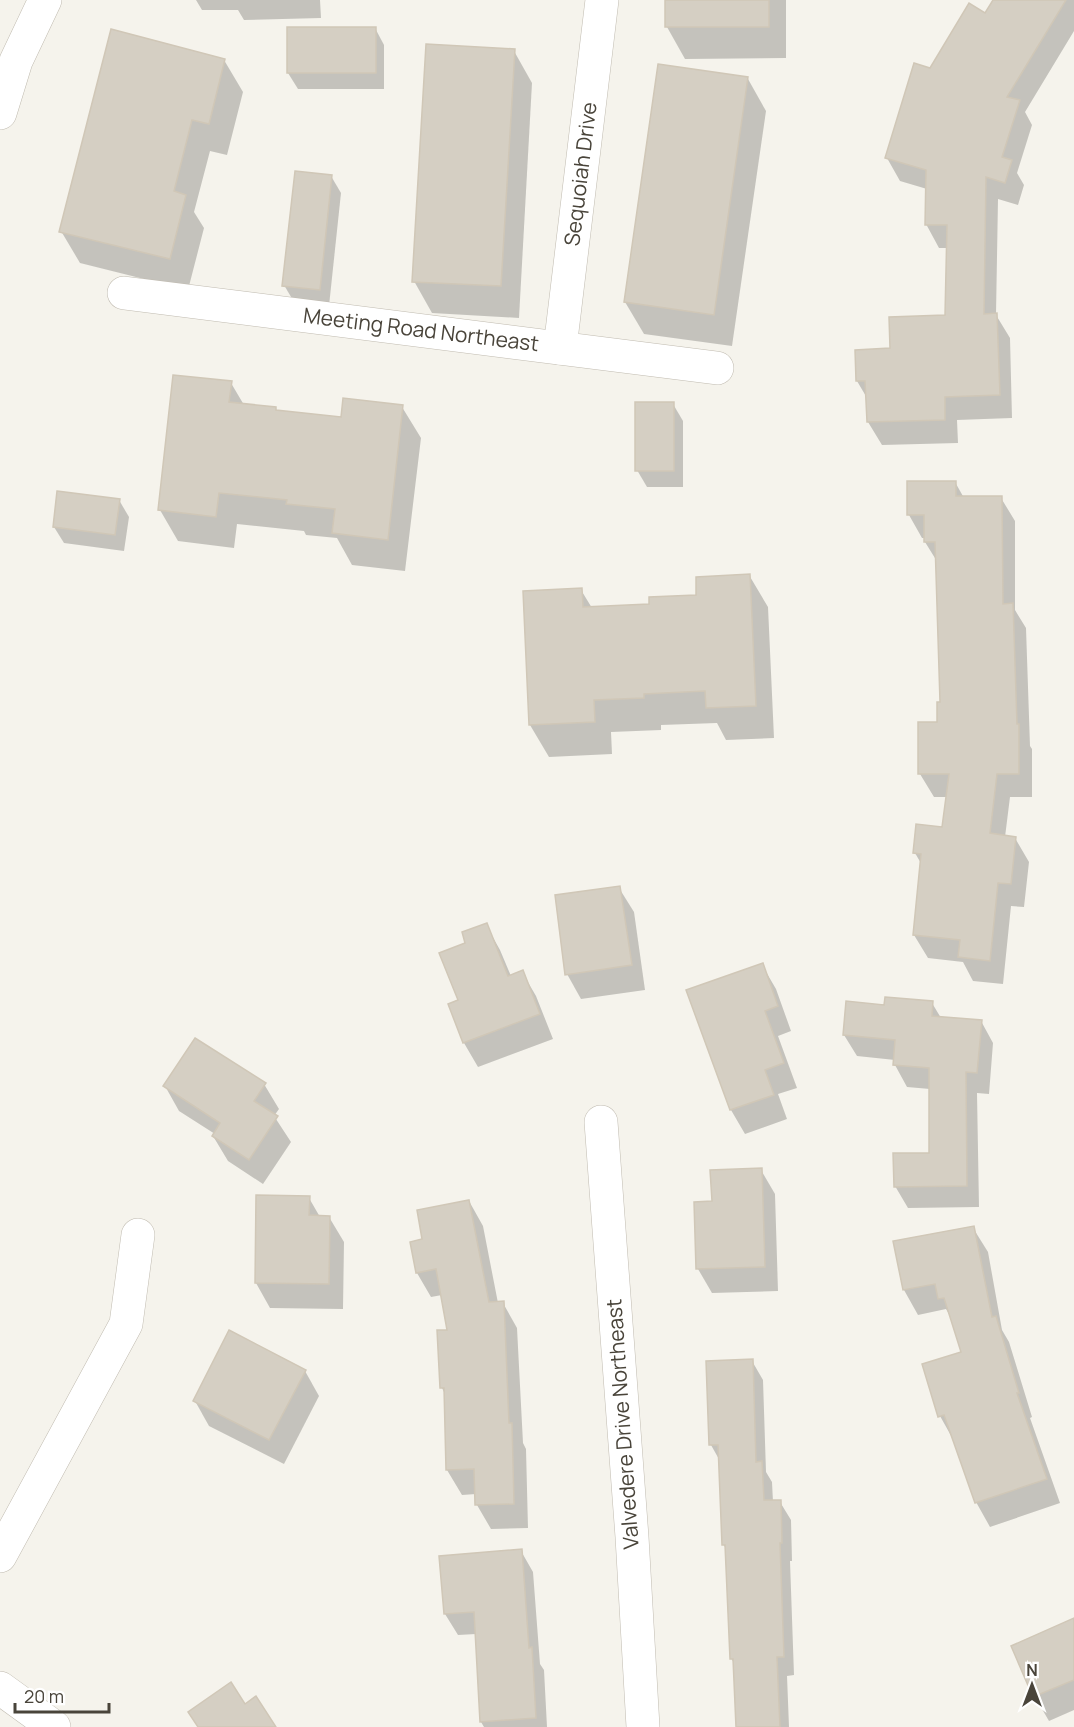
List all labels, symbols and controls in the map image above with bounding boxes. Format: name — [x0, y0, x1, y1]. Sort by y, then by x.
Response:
street label: Sequoiah Drive — [557, 100, 603, 247]
street label: Meeting Road Northeast — [302, 301, 540, 357]
street label: Valvedere Drive Northeast — [599, 1298, 645, 1550]
north arrow — [1002, 1655, 1062, 1715]
text: N — [1026, 1659, 1038, 1681]
scale bar — [15, 1676, 110, 1714]
text: 20 m — [24, 1684, 64, 1708]

